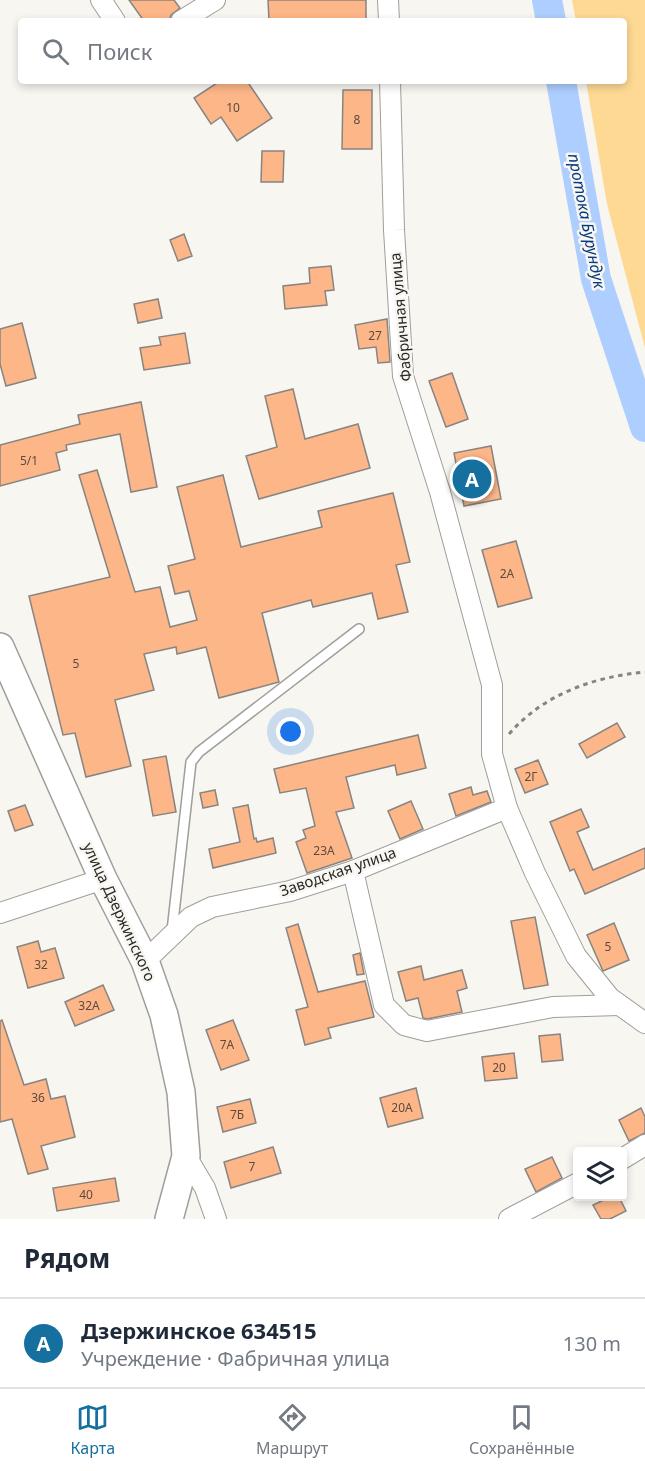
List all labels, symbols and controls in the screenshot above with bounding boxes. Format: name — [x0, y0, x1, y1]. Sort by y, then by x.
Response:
search box — [18, 18, 627, 84]
icon: search — [39, 35, 72, 68]
text: Поиск — [87, 36, 152, 66]
house number: 10 — [226, 99, 240, 116]
house number: 8 — [354, 111, 361, 128]
water label: протока Бурундук — [563, 152, 611, 291]
street label: Фабричная улица — [384, 252, 416, 382]
house number: 27 — [368, 327, 382, 344]
house number: 5/1 — [20, 452, 38, 469]
pin: A — [452, 456, 492, 502]
house number: 2А — [500, 565, 515, 582]
house number: 5 — [73, 655, 80, 672]
your location — [276, 717, 305, 746]
house number: 2Г — [525, 768, 537, 785]
street label: улица Дзержинского — [79, 839, 161, 984]
street label: Заводская улица — [277, 842, 399, 900]
house number: 23А — [313, 842, 335, 859]
house number: 5 — [605, 938, 612, 955]
house number: 32 — [34, 956, 48, 973]
house number: 32А — [78, 997, 100, 1014]
house number: 7А — [220, 1036, 235, 1053]
house number: 20 — [492, 1059, 506, 1076]
house number: 36 — [31, 1089, 45, 1106]
house number: 20А — [391, 1099, 413, 1116]
house number: 7Б — [230, 1106, 244, 1123]
map controls — [573, 1147, 627, 1201]
button: layers — [573, 1147, 627, 1201]
house number: 7 — [249, 1158, 256, 1175]
house number: 40 — [79, 1186, 93, 1203]
text: Рядом — [24, 1240, 110, 1276]
text: Дзержинское 634515 — [81, 1315, 316, 1345]
text: A — [37, 1330, 50, 1357]
text: 130 m — [563, 1330, 621, 1357]
text: Учреждение · Фабричная улица — [81, 1345, 390, 1372]
tab: Карта — [70, 1401, 115, 1459]
tab: Маршрут — [256, 1401, 328, 1459]
tab: Сохранённые — [469, 1401, 575, 1459]

